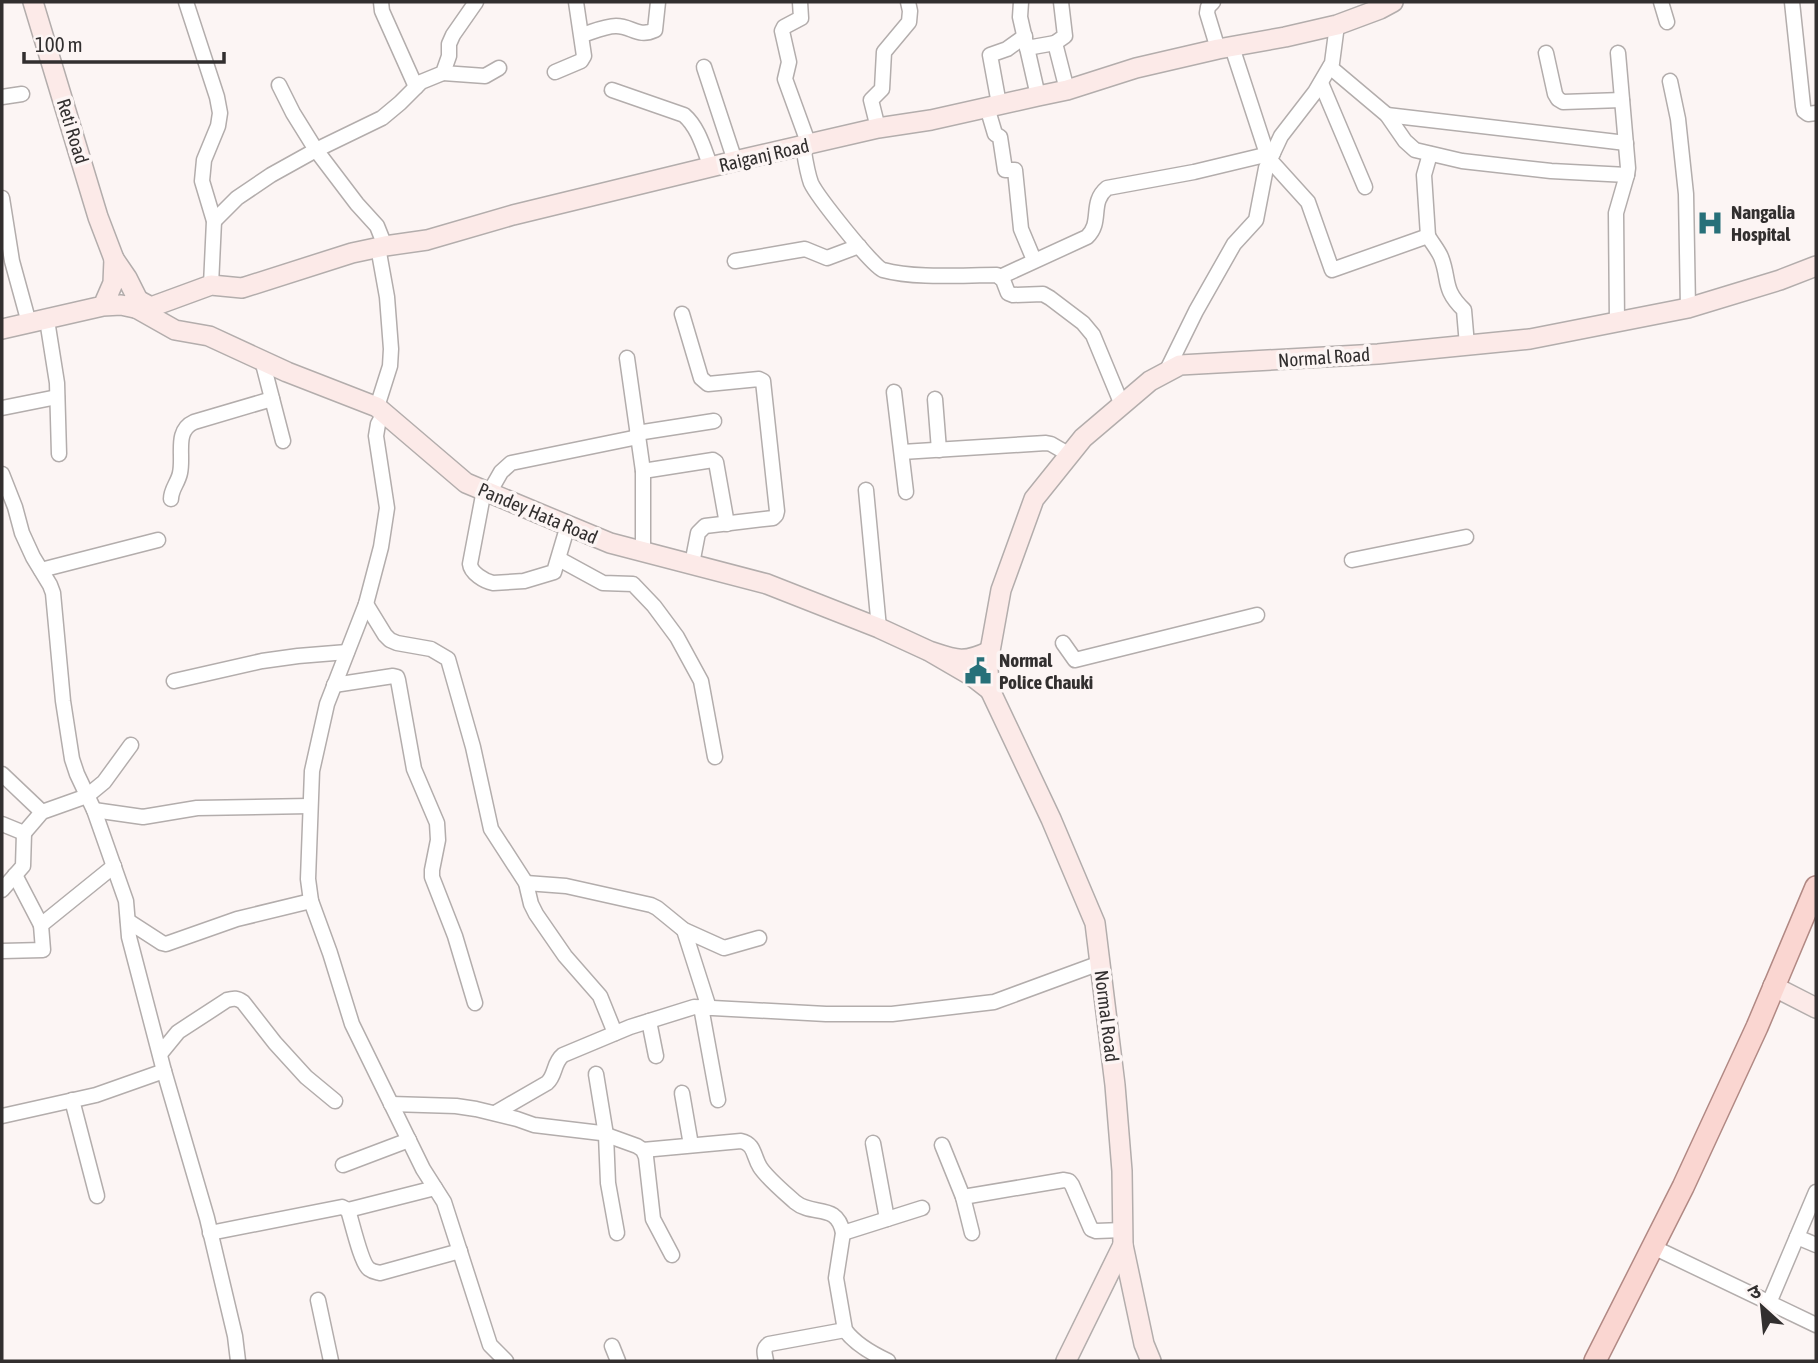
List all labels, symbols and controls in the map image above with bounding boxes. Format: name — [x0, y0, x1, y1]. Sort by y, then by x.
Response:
scale bar — [24, 21, 224, 65]
text: 100 m — [35, 32, 83, 56]
street label: Reti Road — [53, 96, 93, 166]
street label: Raiganj Road — [717, 134, 811, 176]
place label: Nangalia Hospital — [1731, 201, 1795, 245]
hospital icon: Nangalia Hospital — [1695, 208, 1725, 238]
street label: Normal Road — [1277, 343, 1371, 371]
street label: Pandey Hata Road — [475, 478, 601, 548]
place label: Normal Police Chauki — [999, 649, 1093, 693]
public building icon: Normal Police Chauki — [963, 656, 993, 686]
street label: Normal Road — [1090, 969, 1124, 1063]
north arrow — [1727, 1272, 1797, 1342]
text: उ — [1744, 1279, 1765, 1304]

